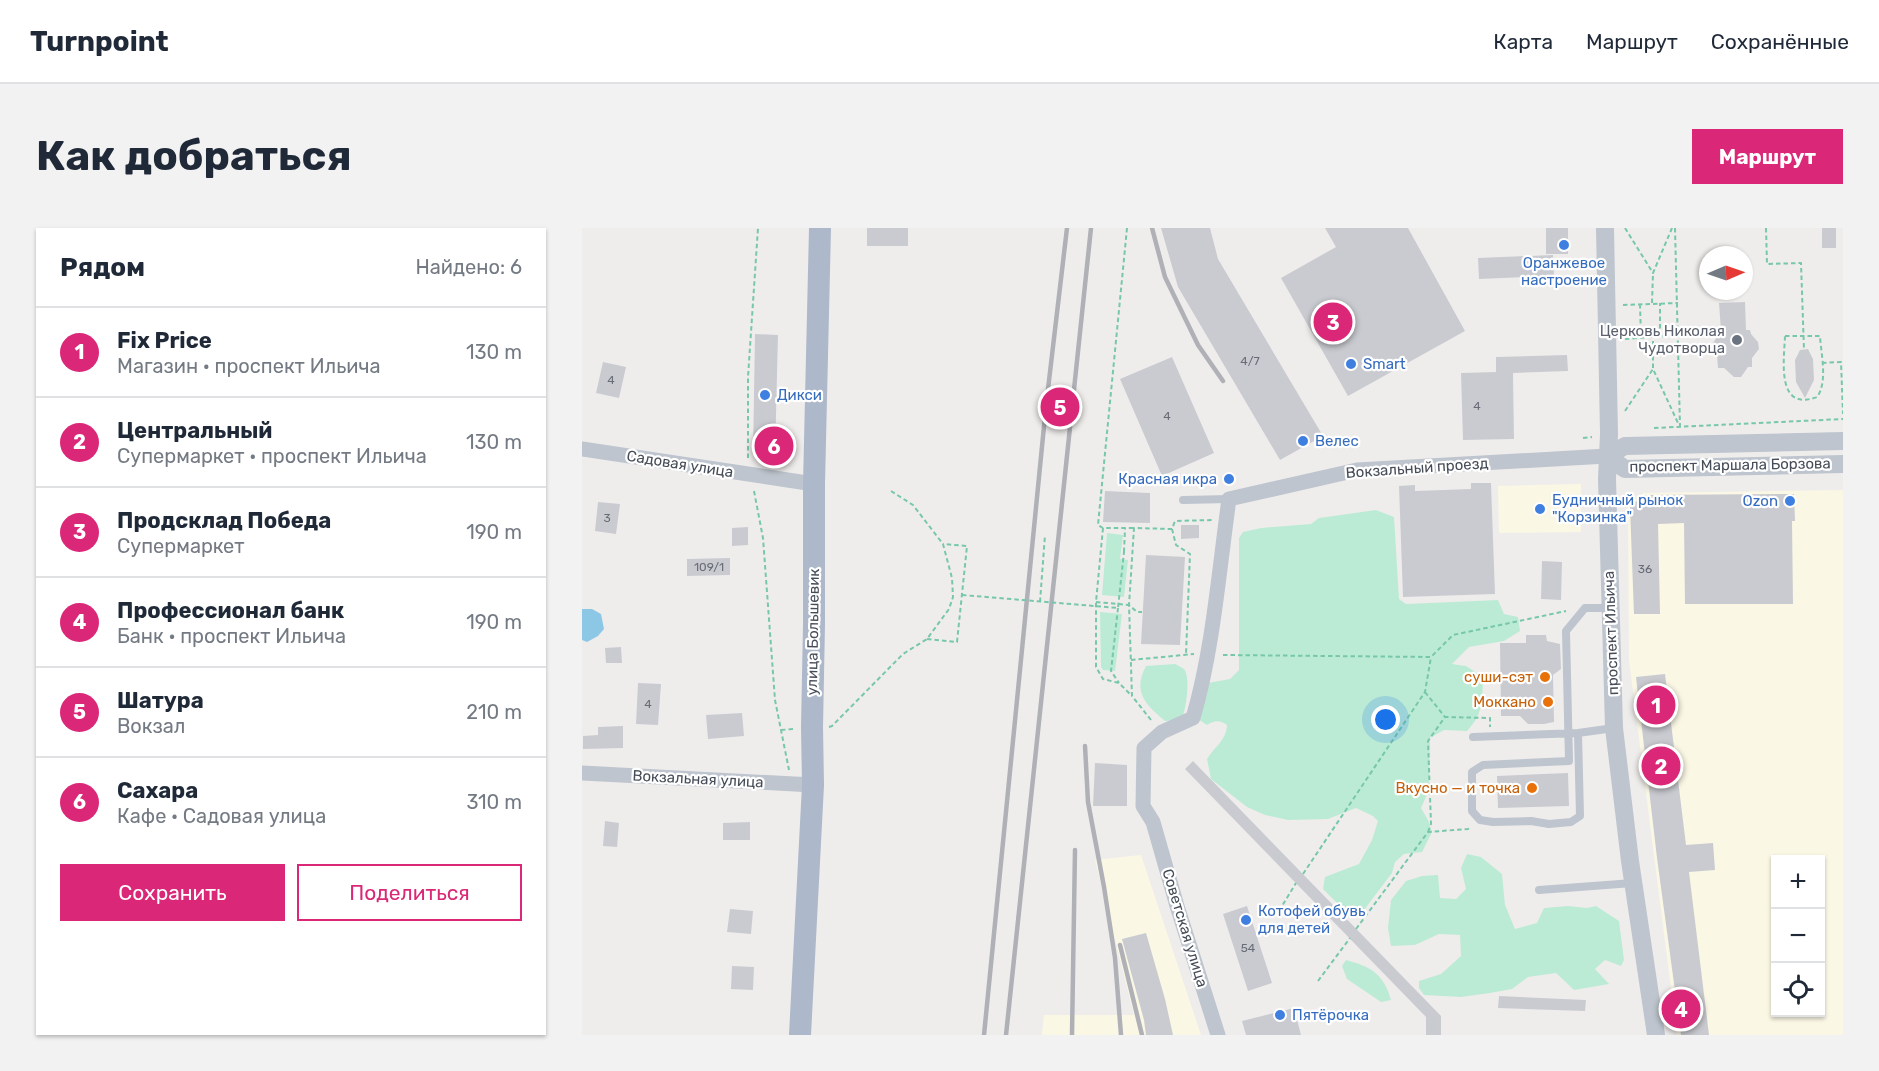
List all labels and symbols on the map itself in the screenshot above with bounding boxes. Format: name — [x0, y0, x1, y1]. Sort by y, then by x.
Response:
marker: Оранжевое настроение — [1557, 238, 1571, 252]
north arrow — [1699, 246, 1753, 300]
place label: Оранжевое настроение — [1521, 254, 1607, 289]
pin: 3 — [1314, 300, 1353, 344]
place label: Церковь Николая Чудотворца — [1600, 322, 1725, 357]
marker: Церковь Николая Чудотворца — [1730, 333, 1744, 347]
house number: 4/7 — [1240, 354, 1260, 368]
place label: Smart — [1363, 355, 1406, 373]
marker: Smart — [1344, 357, 1358, 371]
house number: 4 — [607, 373, 615, 387]
pin: 5 — [1040, 384, 1080, 429]
place label: Дикси — [777, 386, 822, 404]
marker: Дикси — [758, 388, 772, 402]
house number: 4 — [1473, 399, 1481, 413]
house number: 4 — [1163, 409, 1171, 423]
pin: 6 — [754, 424, 794, 468]
place label: Велес — [1315, 432, 1359, 450]
marker: Велес — [1296, 434, 1310, 448]
street label: Садовая улица — [625, 447, 735, 481]
street label: Вокзальный проезд — [1345, 454, 1489, 482]
street label: проспект Маршала Борзова — [1629, 454, 1831, 476]
place label: Красная икра — [1118, 470, 1217, 488]
marker: Красная икра — [1222, 472, 1236, 486]
place label: Будничный рынок "Корзинка" — [1552, 491, 1683, 526]
place label: Ozon — [1743, 492, 1778, 510]
marker: Ozon — [1783, 494, 1797, 508]
marker: Будничный рынок "Корзинка" — [1533, 502, 1547, 516]
house number: 3 — [603, 511, 611, 525]
house number: 109/1 — [694, 560, 724, 574]
house number: 36 — [1638, 562, 1652, 576]
street label: улица Большевик — [803, 568, 823, 696]
street label: проспект Ильича — [1600, 571, 1622, 695]
place label: суши-сэт — [1464, 668, 1533, 686]
marker: суши-сэт — [1538, 670, 1552, 684]
pin: 1 — [1636, 682, 1676, 728]
place label: Моккано — [1473, 693, 1536, 711]
marker: Моккано — [1541, 695, 1555, 709]
house number: 4 — [644, 697, 652, 711]
your location — [1371, 705, 1400, 734]
pin: 2 — [1642, 744, 1680, 788]
street label: Вокзальная улица — [632, 767, 764, 791]
place label: Вкусно — и точка — [1395, 779, 1520, 797]
marker: Вкусно — и точка — [1525, 781, 1539, 795]
street label: Советская улица — [1158, 867, 1212, 989]
place label: Котофей обувь для детей — [1258, 902, 1366, 937]
marker: Котофей обувь для детей — [1239, 913, 1253, 927]
house number: 54 — [1241, 941, 1256, 955]
pin: 4 — [1662, 986, 1700, 1032]
place label: Пятёрочка — [1292, 1006, 1369, 1024]
marker: Пятёрочка — [1273, 1008, 1287, 1022]

